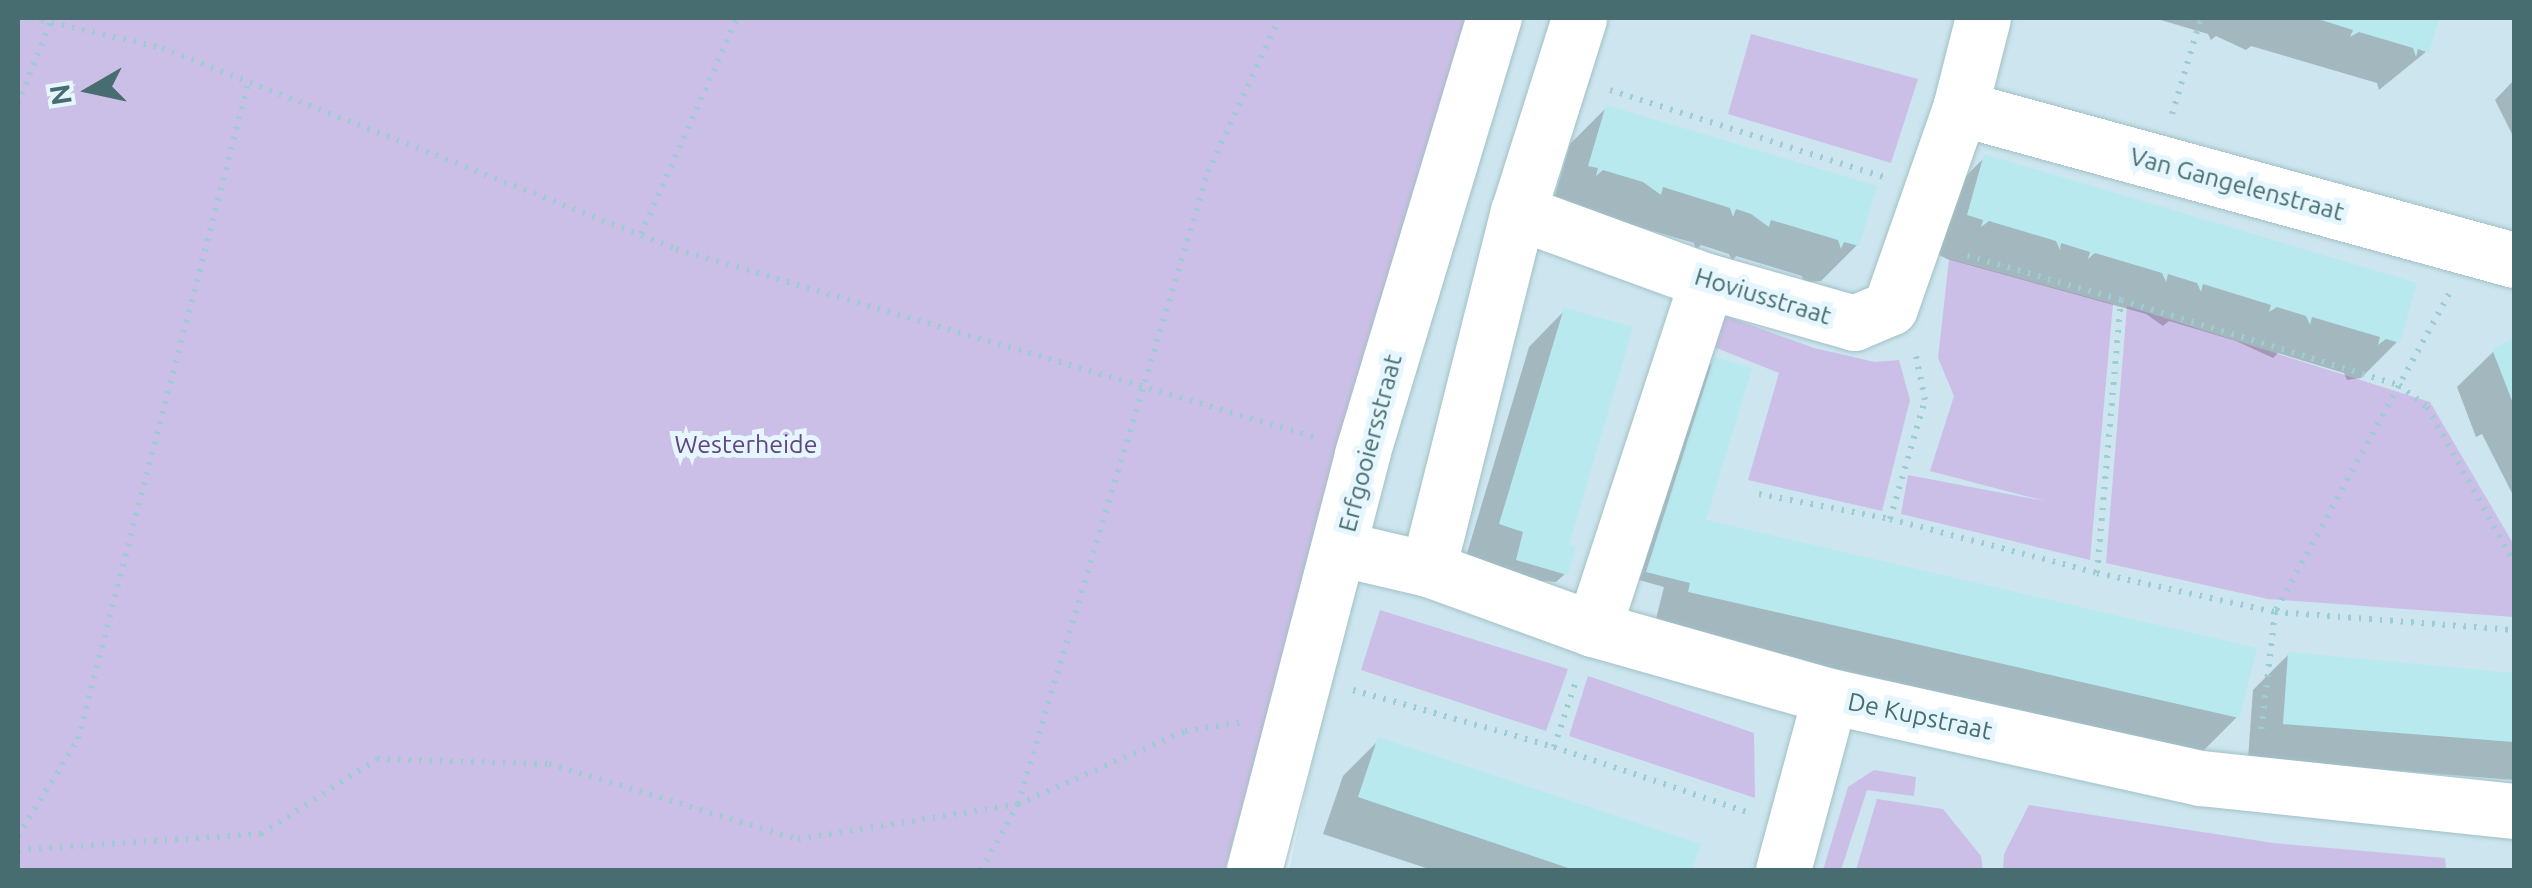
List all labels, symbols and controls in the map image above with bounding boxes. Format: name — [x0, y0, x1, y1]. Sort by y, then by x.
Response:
north arrow — [40, 40, 140, 140]
text: N — [43, 82, 77, 108]
street label: Van Gangelenstraat — [2127, 141, 2347, 227]
street label: Hoviusstraat — [1691, 261, 1835, 331]
street label: Erfgooiersstraat — [1332, 351, 1408, 535]
park label: Westerheide — [674, 429, 818, 459]
street label: De Kupstraat — [1845, 686, 1995, 746]

